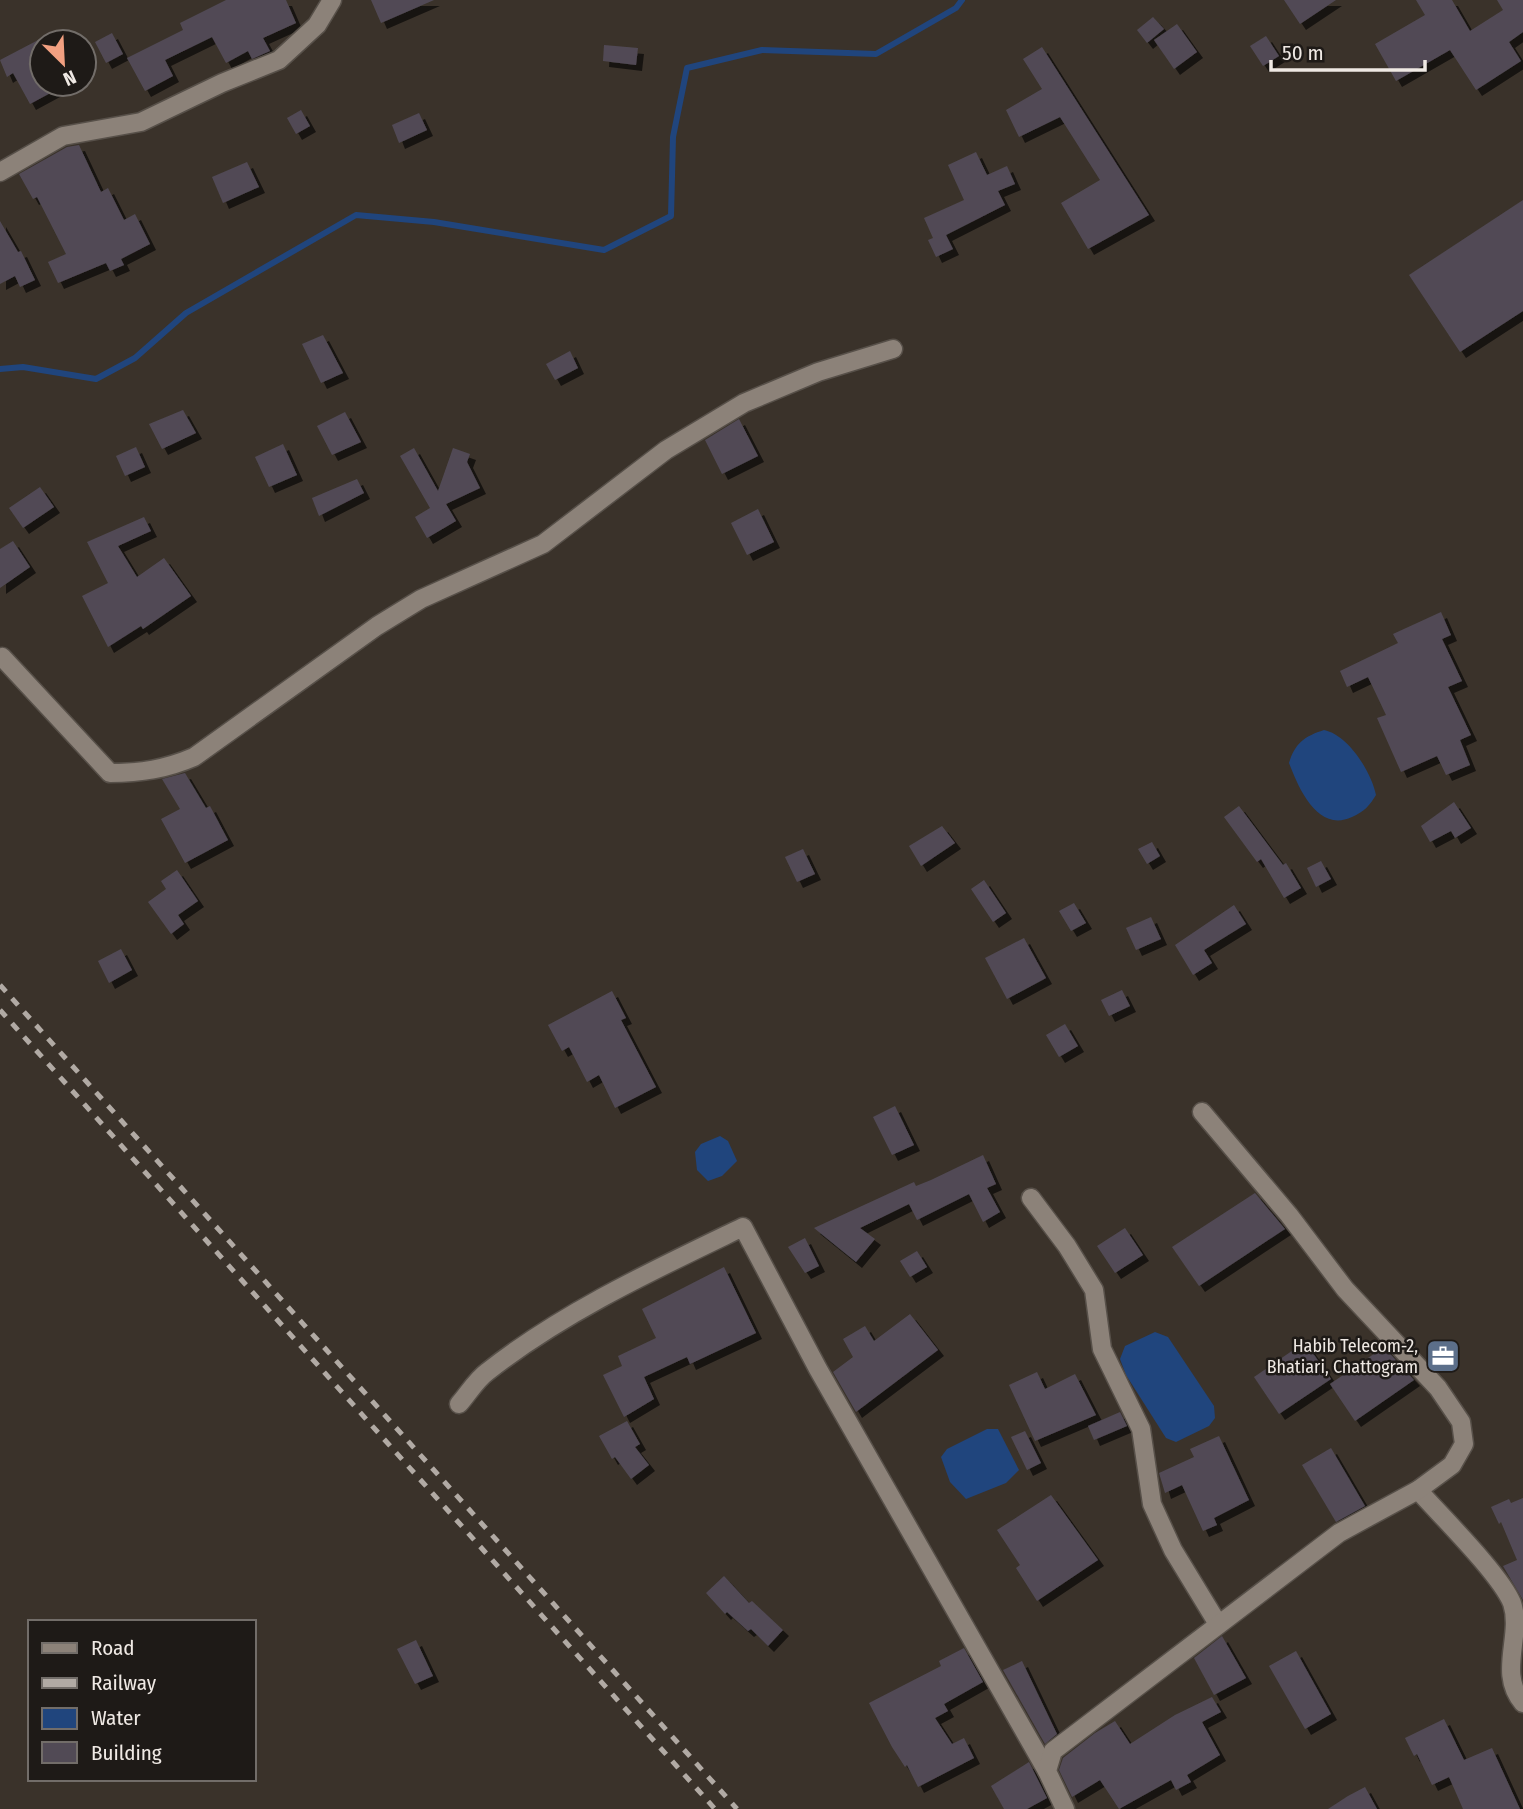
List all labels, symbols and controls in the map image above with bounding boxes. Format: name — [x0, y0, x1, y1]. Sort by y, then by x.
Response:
north arrow — [28, 28, 98, 98]
scale bar — [1271, 28, 1425, 72]
text: 50 m — [1282, 40, 1324, 66]
text: N — [60, 65, 80, 91]
place label: Habib Telecom-2, Bhatiari, Chattogram — [1267, 1335, 1418, 1378]
office icon: Habib Telecom-2, Bhatiari, Chattogram — [1424, 1337, 1462, 1375]
legend — [28, 1620, 256, 1781]
text: Road — [91, 1635, 135, 1661]
text: Railway — [91, 1670, 157, 1696]
text: Water — [91, 1705, 141, 1731]
text: Building — [91, 1740, 162, 1766]

